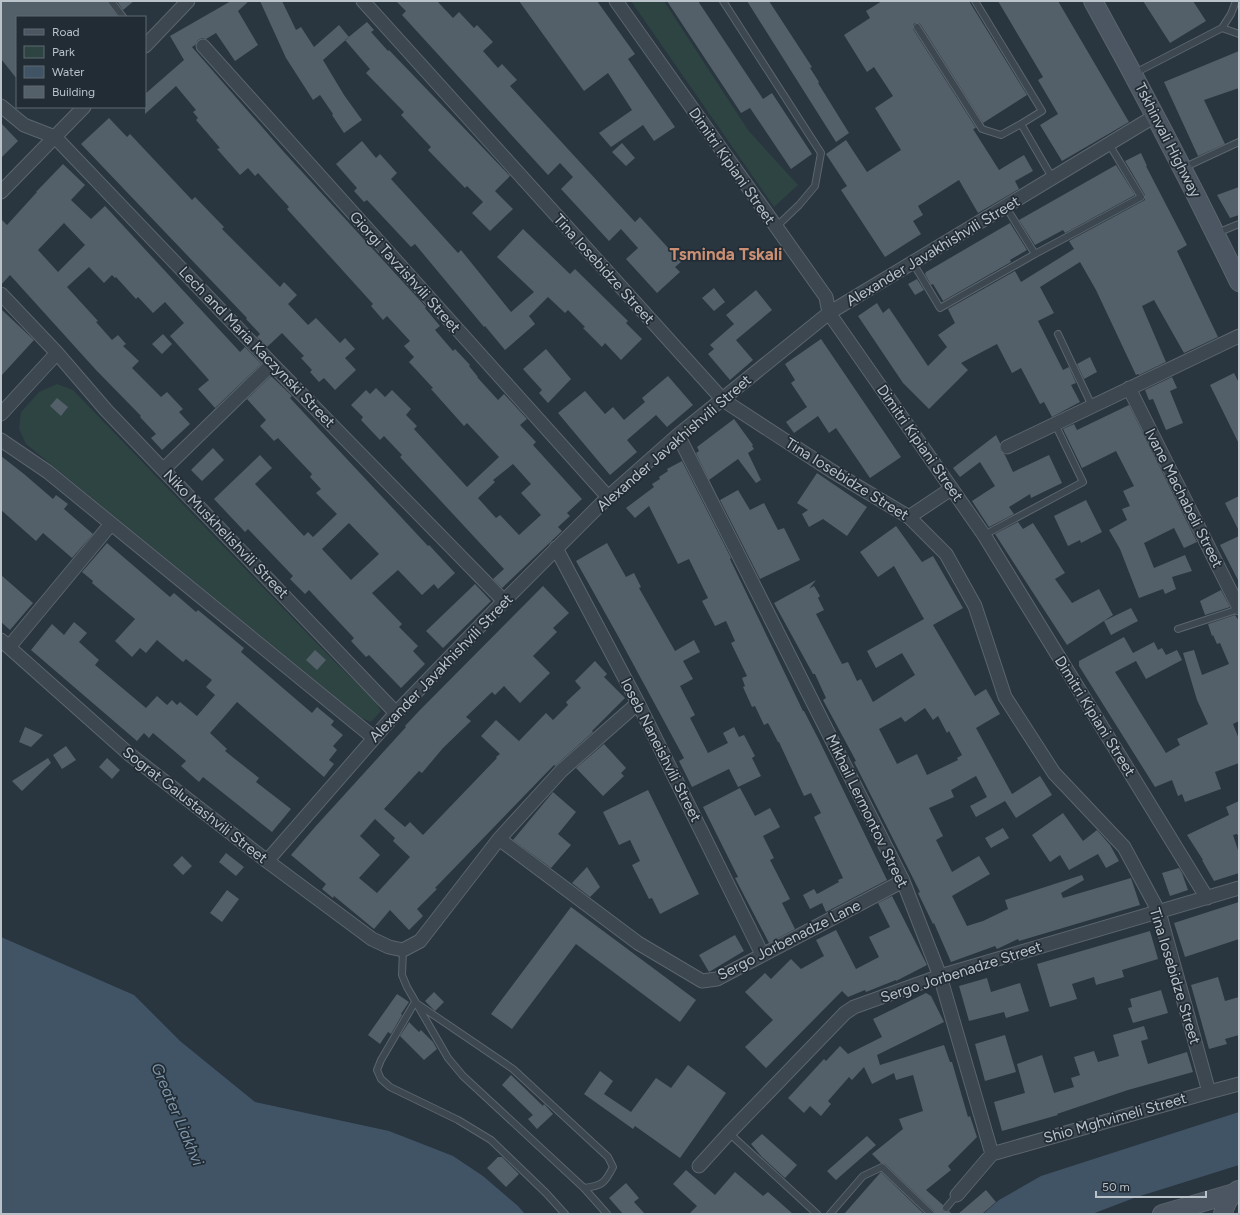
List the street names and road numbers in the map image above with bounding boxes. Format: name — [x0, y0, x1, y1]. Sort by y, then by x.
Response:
street label: Tskhinvali Highway — [1131, 80, 1205, 201]
street label: Dimitri Kipiani Street — [685, 104, 779, 228]
street label: Alexander Javakhishvili Street — [843, 192, 1023, 310]
street label: Giorgi Tavzishvili Street — [346, 208, 464, 337]
street label: Tina Iosebidze Street — [550, 210, 658, 328]
street label: Lech and Maria Kaczynski Street — [175, 263, 339, 431]
street label: Alexander Javakhishvili Street — [593, 371, 755, 515]
street label: Dimitri Kipiani Street — [873, 381, 967, 505]
street label: Ivane Machabeli Street — [1141, 426, 1227, 571]
street label: Tina Iosebidze Street — [782, 434, 912, 524]
street label: Niko Muskhelishvili Street — [160, 466, 293, 602]
street label: Alexander Javakhishvili Street — [365, 590, 517, 746]
street label: Dimitri Kipiani Street — [1051, 653, 1139, 780]
street label: Ioseb Naneishvili Street — [617, 675, 705, 825]
street label: Mikhail Lermontov Street — [822, 731, 912, 891]
street label: Sograt Galustashvili Street — [119, 743, 271, 867]
street label: Sergo Jorbenadze Lane — [714, 896, 864, 984]
street label: Tina Iosebidze Street — [1146, 906, 1204, 1047]
street label: Sergo Jorbenadze Street — [878, 937, 1044, 1007]
street label: Shio Mghvimeli Street — [1041, 1089, 1189, 1147]

